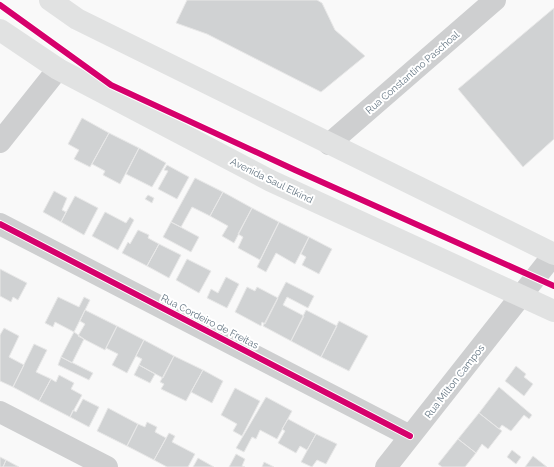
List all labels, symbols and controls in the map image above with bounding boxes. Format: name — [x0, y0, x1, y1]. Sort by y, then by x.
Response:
street label: Rua Constantino Paschoal — [363, 29, 461, 116]
street label: Avenida Saul Elkind — [229, 156, 315, 205]
street label: Rua Cordeiro de Freitas — [159, 292, 260, 351]
street label: Rua Milton Campos — [422, 342, 487, 420]

